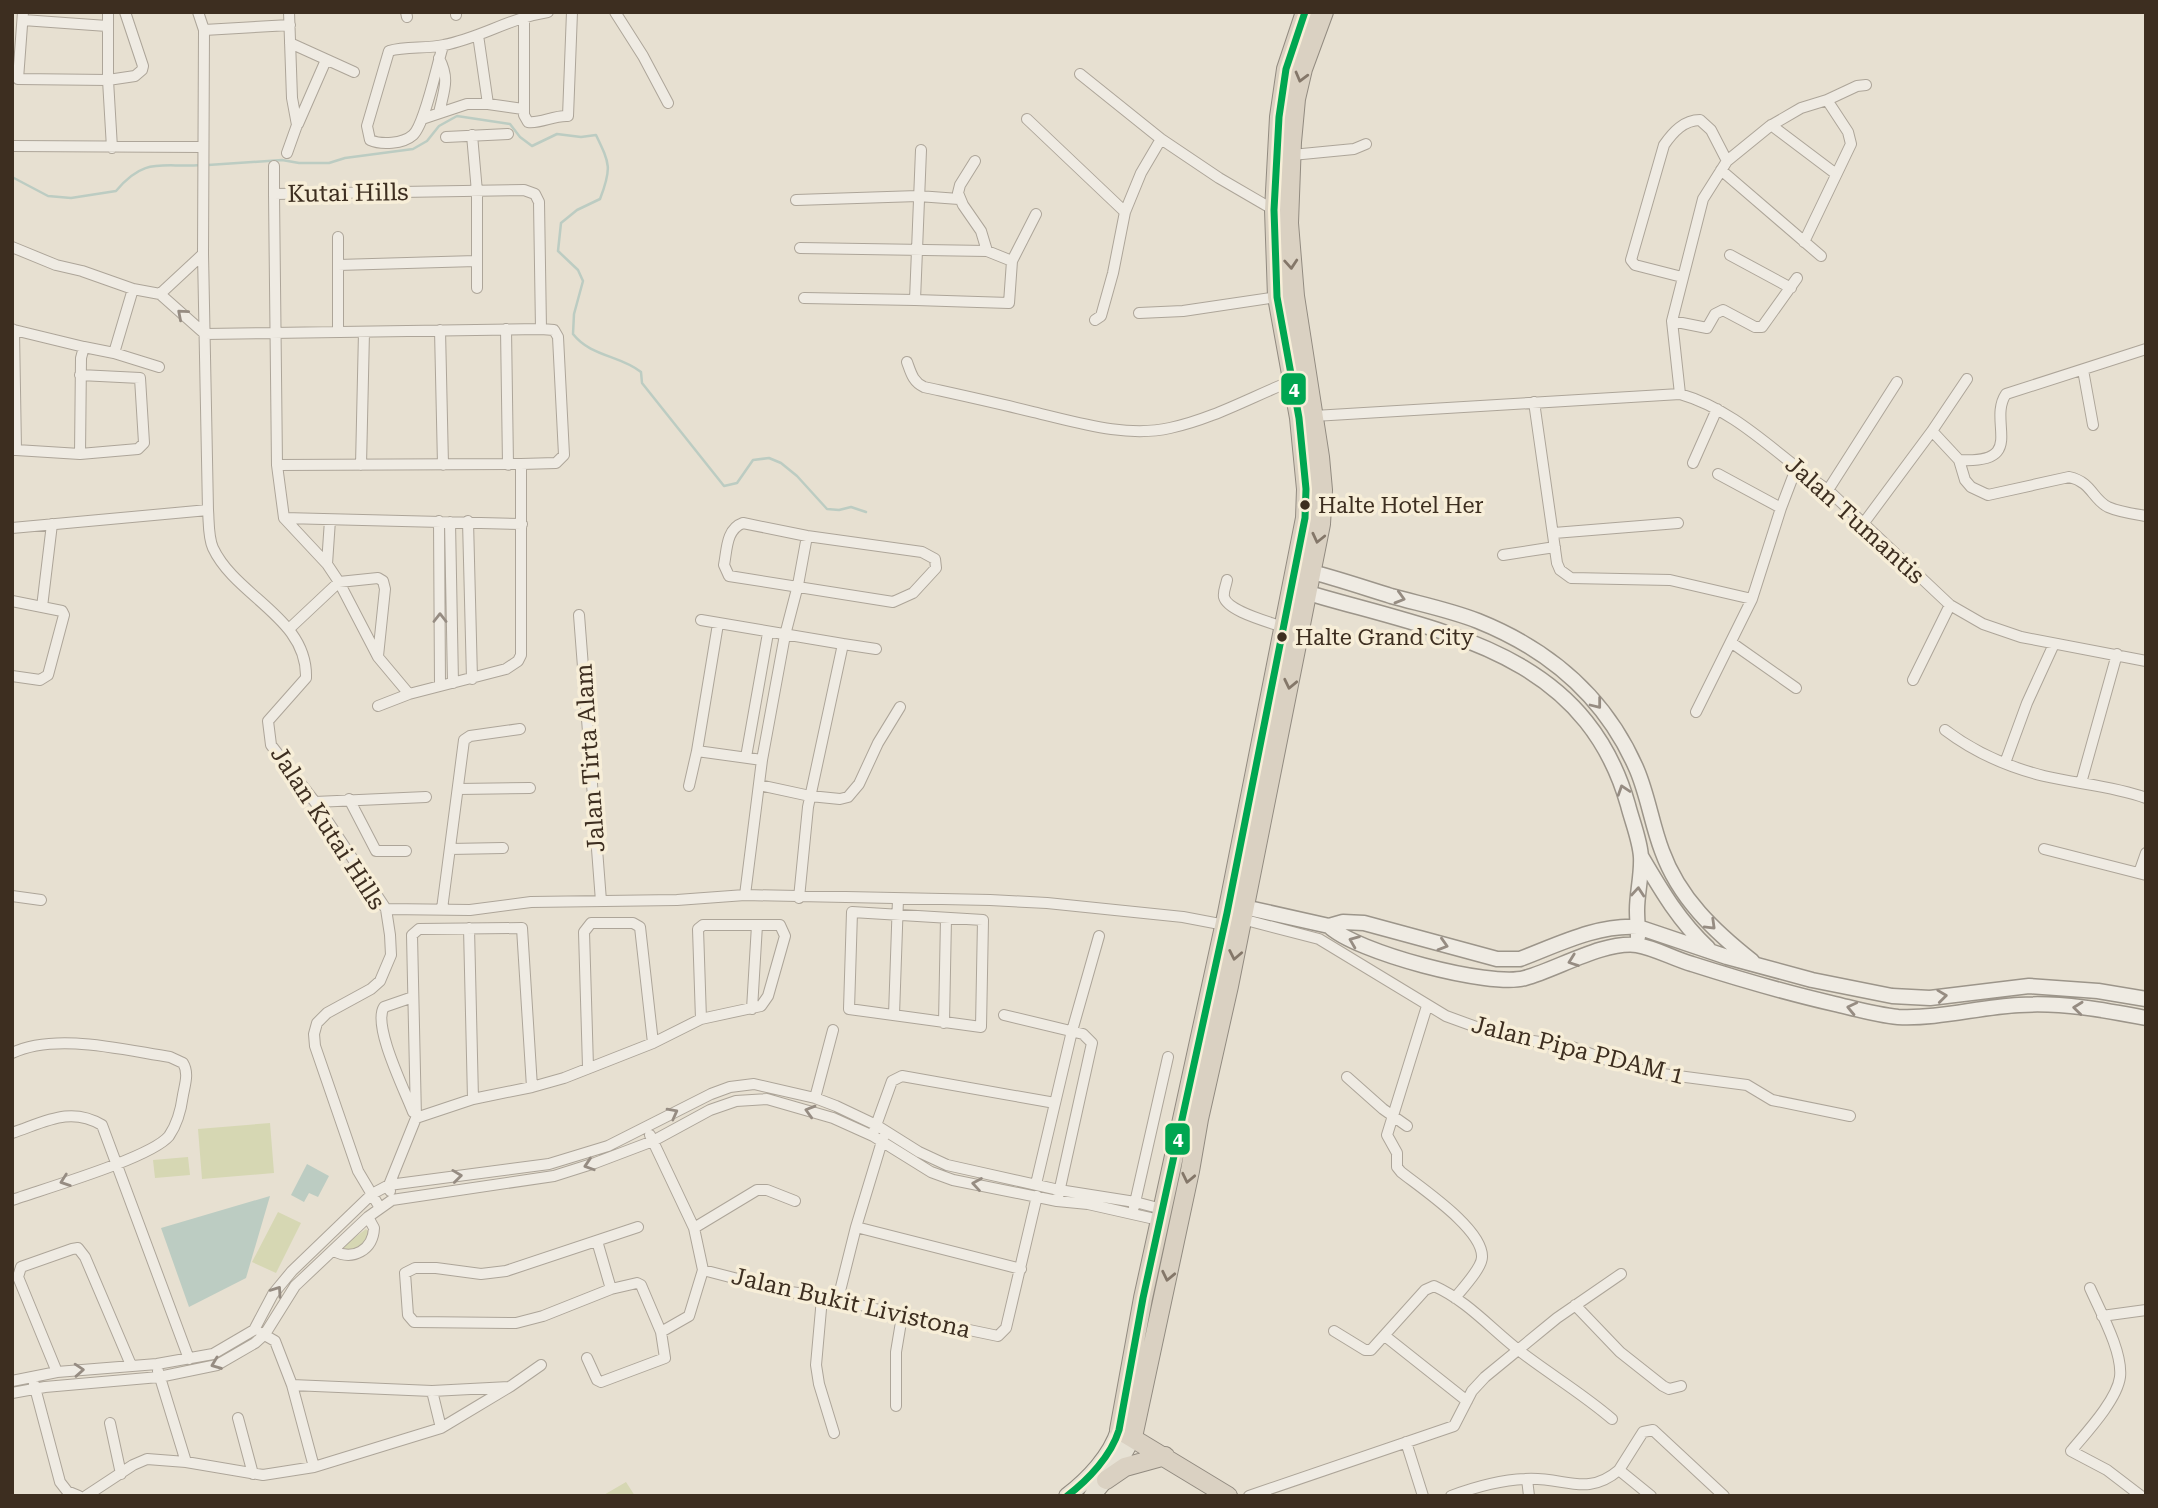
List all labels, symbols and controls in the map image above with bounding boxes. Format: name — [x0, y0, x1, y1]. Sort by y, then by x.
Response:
one-way arrow — [1295, 70, 1310, 82]
street label: Kutai Hills — [287, 178, 409, 208]
one-way arrow — [1283, 259, 1298, 270]
one-way arrow — [178, 310, 191, 322]
line badge: 4 — [1280, 372, 1307, 406]
text: 4 — [1289, 378, 1300, 401]
street label: Jalan Tumantis — [1780, 450, 1930, 590]
place label: Halte Hotel Her — [1318, 493, 1484, 518]
marker: Halte Hotel Her — [1298, 498, 1312, 512]
one-way arrow — [1312, 532, 1327, 544]
one-way arrow — [1394, 590, 1406, 605]
one-way arrow — [432, 612, 448, 623]
place label: Halte Grand City — [1295, 625, 1474, 650]
marker: Halte Grand City — [1275, 630, 1289, 644]
street label: Jalan Tirta Alam — [569, 663, 611, 853]
one-way arrow — [1284, 678, 1299, 690]
one-way arrow — [1588, 697, 1601, 709]
street label: Jalan Kutai Hills — [265, 741, 391, 915]
one-way arrow — [1617, 785, 1631, 797]
one-way arrow — [1630, 886, 1645, 897]
one-way arrow — [1703, 917, 1716, 930]
one-way arrow — [1349, 936, 1361, 950]
one-way arrow — [1436, 936, 1448, 951]
one-way arrow — [1228, 949, 1243, 961]
one-way arrow — [1567, 953, 1579, 967]
one-way arrow — [1936, 989, 1948, 1004]
one-way arrow — [2072, 1001, 2083, 1016]
one-way arrow — [1847, 1002, 1859, 1017]
street label: Jalan Pipa PDAM 1 — [1469, 1010, 1687, 1090]
one-way arrow — [804, 1104, 816, 1119]
one-way arrow — [666, 1108, 678, 1121]
line badge: 4 — [1164, 1122, 1191, 1156]
text: 4 — [1173, 1128, 1184, 1151]
one-way arrow — [584, 1157, 596, 1171]
one-way arrow — [451, 1169, 463, 1184]
one-way arrow — [1182, 1172, 1197, 1184]
one-way arrow — [59, 1173, 71, 1187]
one-way arrow — [971, 1177, 983, 1192]
street label: Jalan Bukit Livistona — [729, 1262, 973, 1344]
one-way arrow — [1161, 1270, 1176, 1282]
one-way arrow — [269, 1286, 281, 1299]
one-way arrow — [210, 1355, 222, 1369]
one-way arrow — [74, 1363, 85, 1378]

